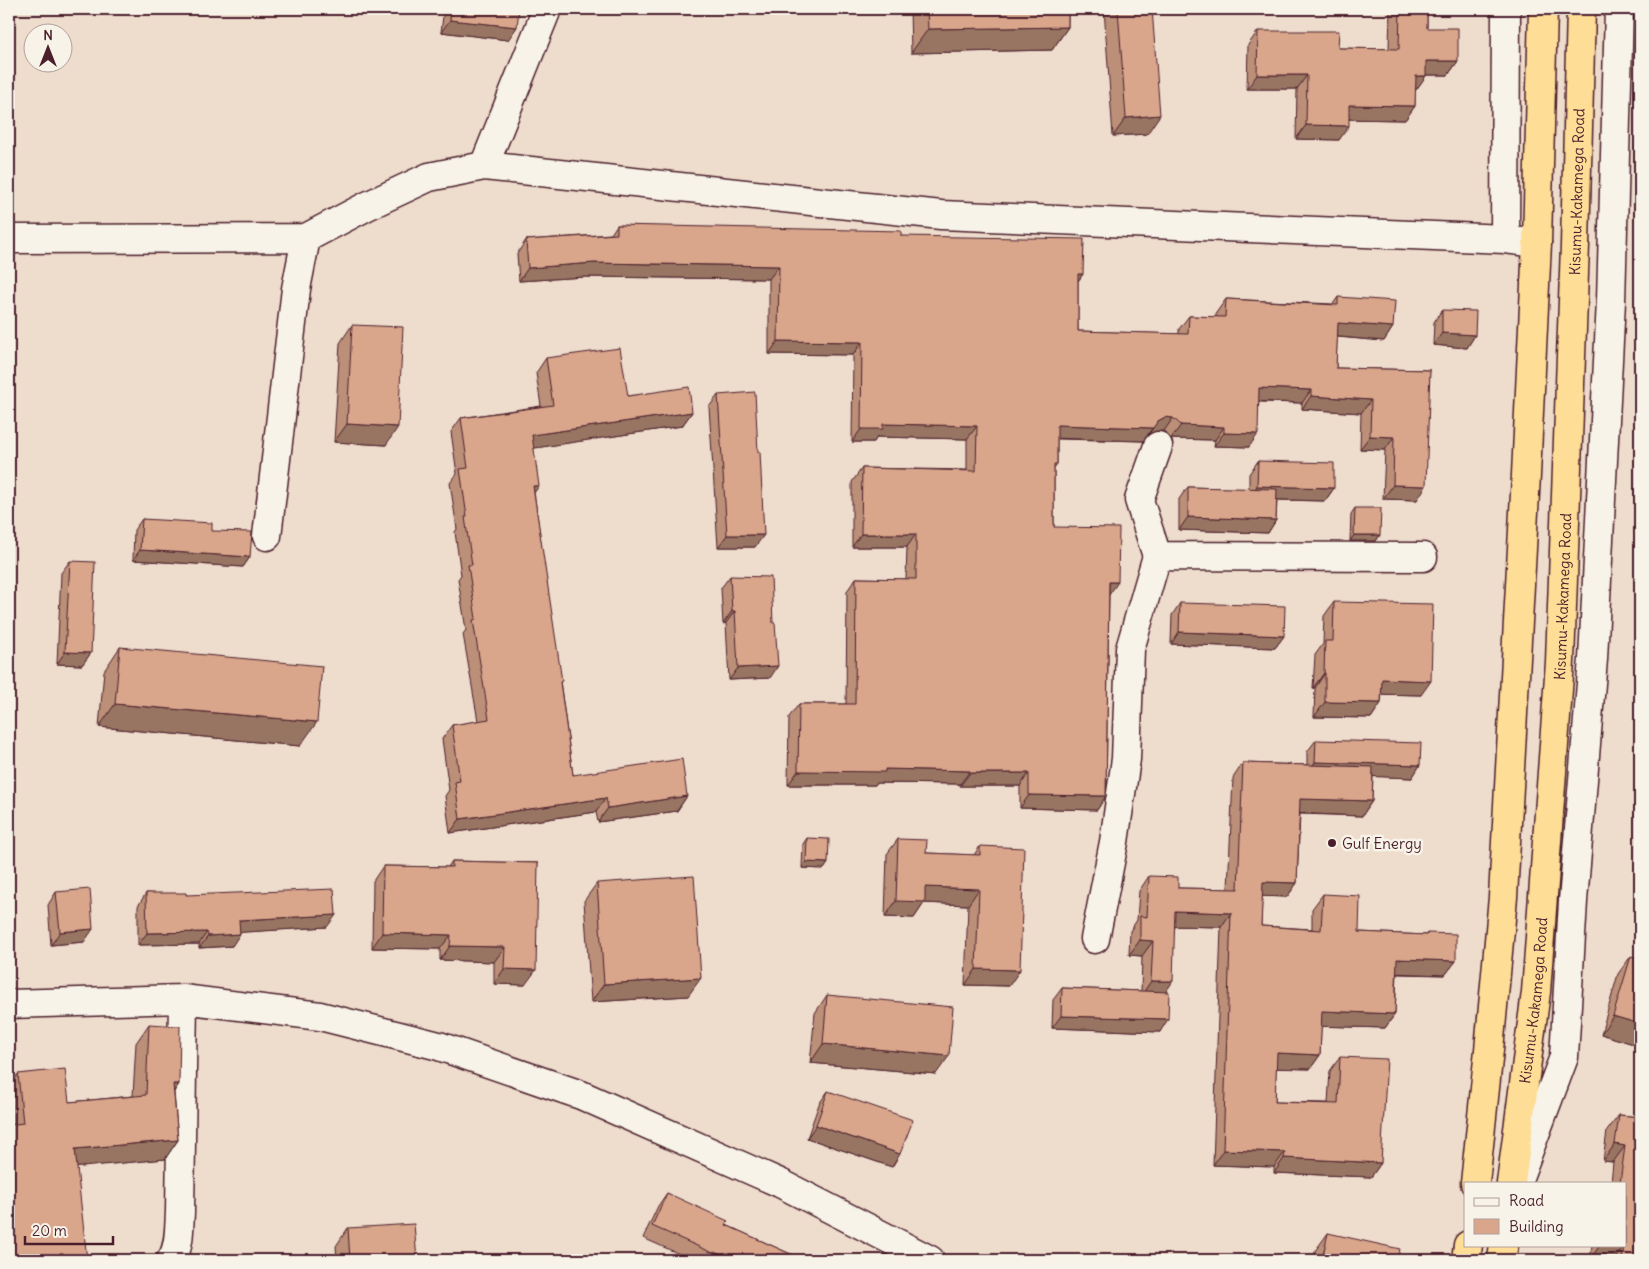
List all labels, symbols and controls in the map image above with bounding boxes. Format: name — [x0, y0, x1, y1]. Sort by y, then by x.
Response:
north arrow — [22, 22, 72, 72]
text: N — [43, 26, 53, 44]
street label: Kisumu-Kakamega Road — [1564, 108, 1588, 276]
street label: Kisumu-Kakamega Road — [1549, 512, 1575, 681]
place label: Gulf Energy — [1342, 834, 1422, 853]
marker: Gulf Energy — [1326, 837, 1338, 849]
street label: Kisumu-Kakamega Road — [1515, 916, 1551, 1085]
legend — [1464, 1182, 1626, 1246]
text: Road — [1509, 1191, 1544, 1210]
scale bar — [25, 1214, 112, 1246]
text: Building — [1509, 1217, 1564, 1236]
text: 20 m — [32, 1221, 67, 1240]

